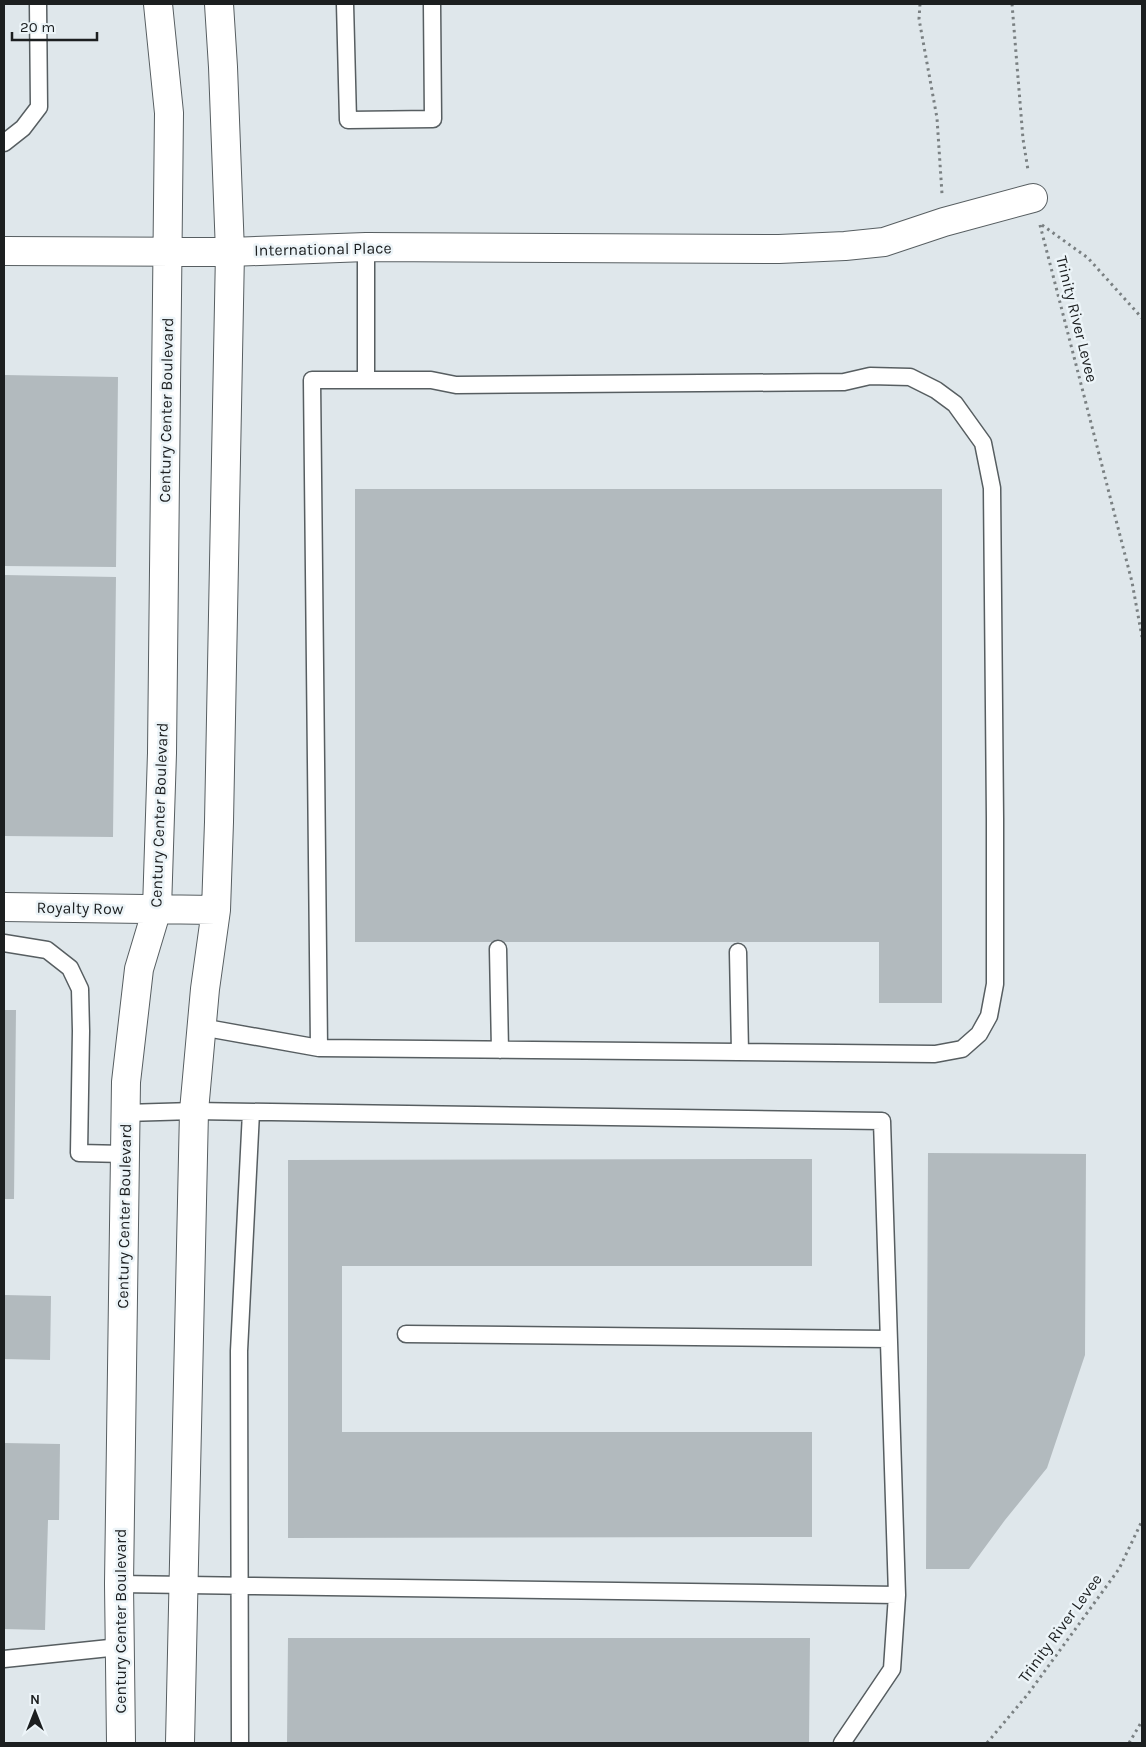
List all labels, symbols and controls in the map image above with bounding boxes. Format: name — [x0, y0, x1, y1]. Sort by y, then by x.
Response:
scale bar — [12, 10, 98, 42]
text: 20 m — [20, 18, 55, 36]
street label: International Place — [254, 238, 392, 260]
street label: Trinity River Levee — [1052, 254, 1102, 384]
street label: Century Center Boulevard — [155, 317, 177, 503]
street label: Century Center Boulevard — [146, 722, 172, 908]
street label: Royalty Row — [36, 898, 124, 918]
street label: Century Center Boulevard — [113, 1123, 135, 1309]
street label: Century Center Boulevard — [111, 1528, 130, 1714]
street label: Trinity River Levee — [1014, 1570, 1106, 1686]
north arrow — [10, 1687, 60, 1737]
text: N — [30, 1691, 40, 1708]

